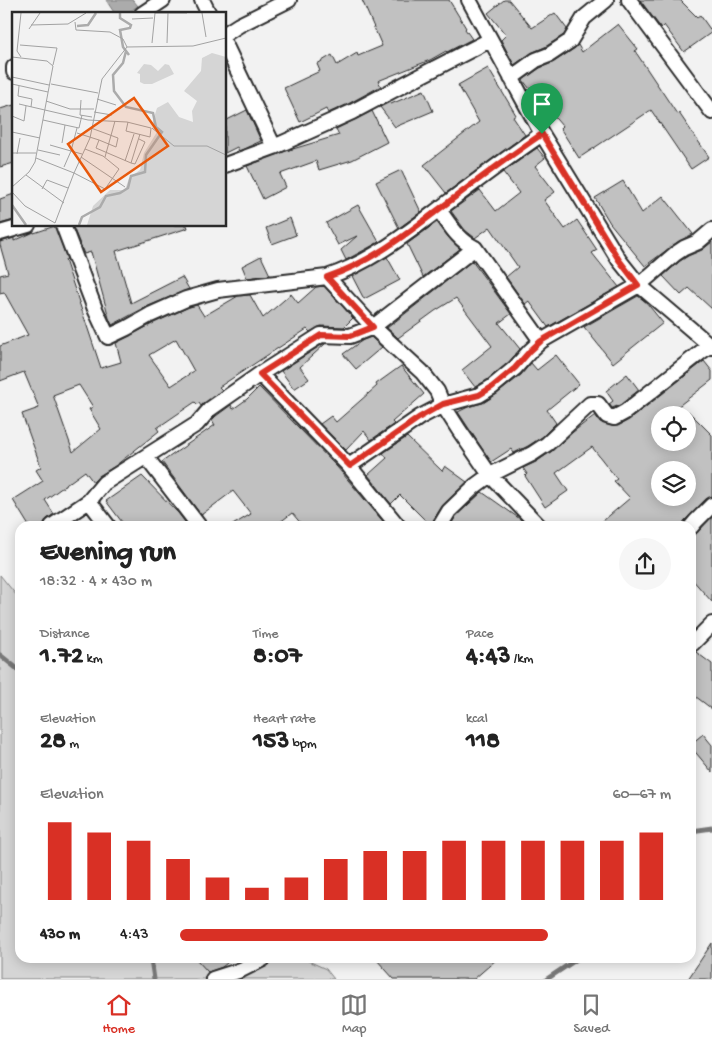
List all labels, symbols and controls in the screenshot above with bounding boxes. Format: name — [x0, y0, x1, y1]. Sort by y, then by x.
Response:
inset map — [12, 12, 226, 226]
pin — [521, 83, 563, 134]
icon: arrive — [528, 90, 556, 118]
map controls — [651, 406, 696, 506]
button: locate — [651, 406, 696, 451]
button: layers — [651, 461, 696, 506]
text: Evening run — [40, 537, 176, 570]
button: share — [619, 538, 671, 590]
text: 18:32 · 4 × 430 m — [40, 573, 152, 592]
text: Distance — [40, 626, 89, 643]
text: Time — [253, 626, 279, 643]
text: Pace — [466, 626, 493, 643]
text: 1.72 — [40, 643, 83, 672]
text: 8:07 — [253, 643, 302, 672]
text: 4:43 — [466, 643, 510, 672]
text: km — [83, 651, 103, 668]
text: /km — [510, 651, 533, 668]
text: Elevation — [40, 711, 96, 728]
text: Heart rate — [253, 711, 316, 728]
text: kcal — [466, 711, 488, 728]
text: 28 — [40, 728, 66, 757]
text: 153 — [253, 728, 289, 757]
text: 118 — [466, 728, 500, 757]
text: m — [66, 736, 79, 753]
text: bpm — [289, 736, 317, 753]
text: Elevation — [40, 786, 104, 805]
text: 60–67 m — [612, 786, 671, 805]
text: 430 m — [40, 926, 80, 945]
text: 4:43 — [120, 926, 148, 945]
tab: Home — [103, 991, 135, 1038]
tab: Map — [340, 991, 368, 1038]
tab: Saved — [573, 991, 609, 1038]

